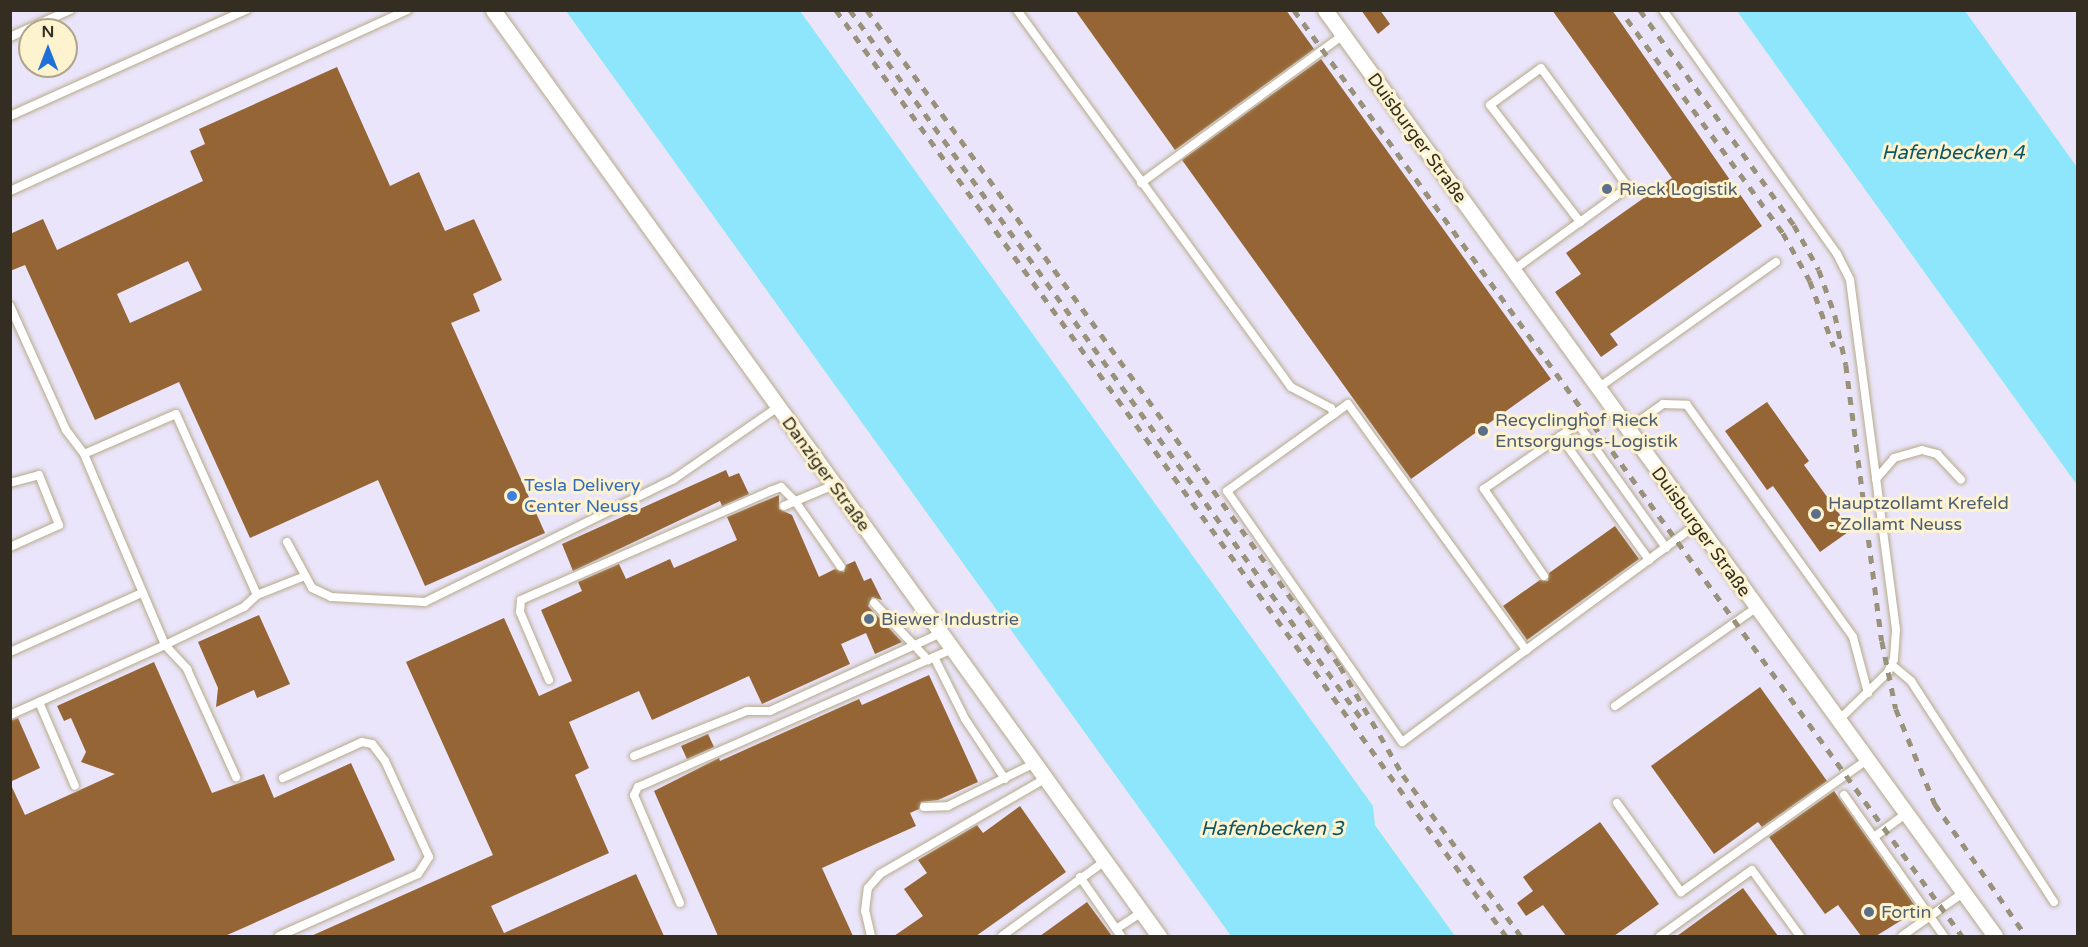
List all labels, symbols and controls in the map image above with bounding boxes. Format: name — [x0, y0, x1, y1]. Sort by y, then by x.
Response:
north arrow — [18, 18, 78, 78]
text: N — [42, 22, 54, 42]
street label: Duisburger Straße — [1363, 69, 1471, 207]
water label: Hafenbecken 4 — [1881, 141, 2025, 165]
place label: Rieck Logistik — [1619, 178, 1737, 200]
marker: Rieck Logistik — [1600, 182, 1614, 196]
place label: Recyclinghof Rieck Entsorgungs-Logistik — [1495, 410, 1678, 452]
street label: Danziger Straße — [777, 412, 875, 536]
marker: Recyclinghof Rieck Entsorgungs-Logistik — [1476, 424, 1490, 438]
street label: Duisburger Straße — [1647, 463, 1755, 601]
place label: Tesla Delivery Center Neuss — [524, 475, 640, 518]
marker: Tesla Delivery Center Neuss — [505, 489, 519, 503]
place label: Hauptzollamt Krefeld - Zollamt Neuss — [1828, 493, 2009, 536]
marker: Hauptzollamt Krefeld - Zollamt Neuss — [1809, 507, 1823, 521]
place label: Biewer Industrie — [881, 608, 1019, 630]
marker: Biewer Industrie — [862, 612, 876, 626]
water label: Hafenbecken 3 — [1200, 817, 1344, 841]
place label: Fortin — [1881, 901, 1931, 923]
marker: Fortin — [1862, 905, 1876, 919]

